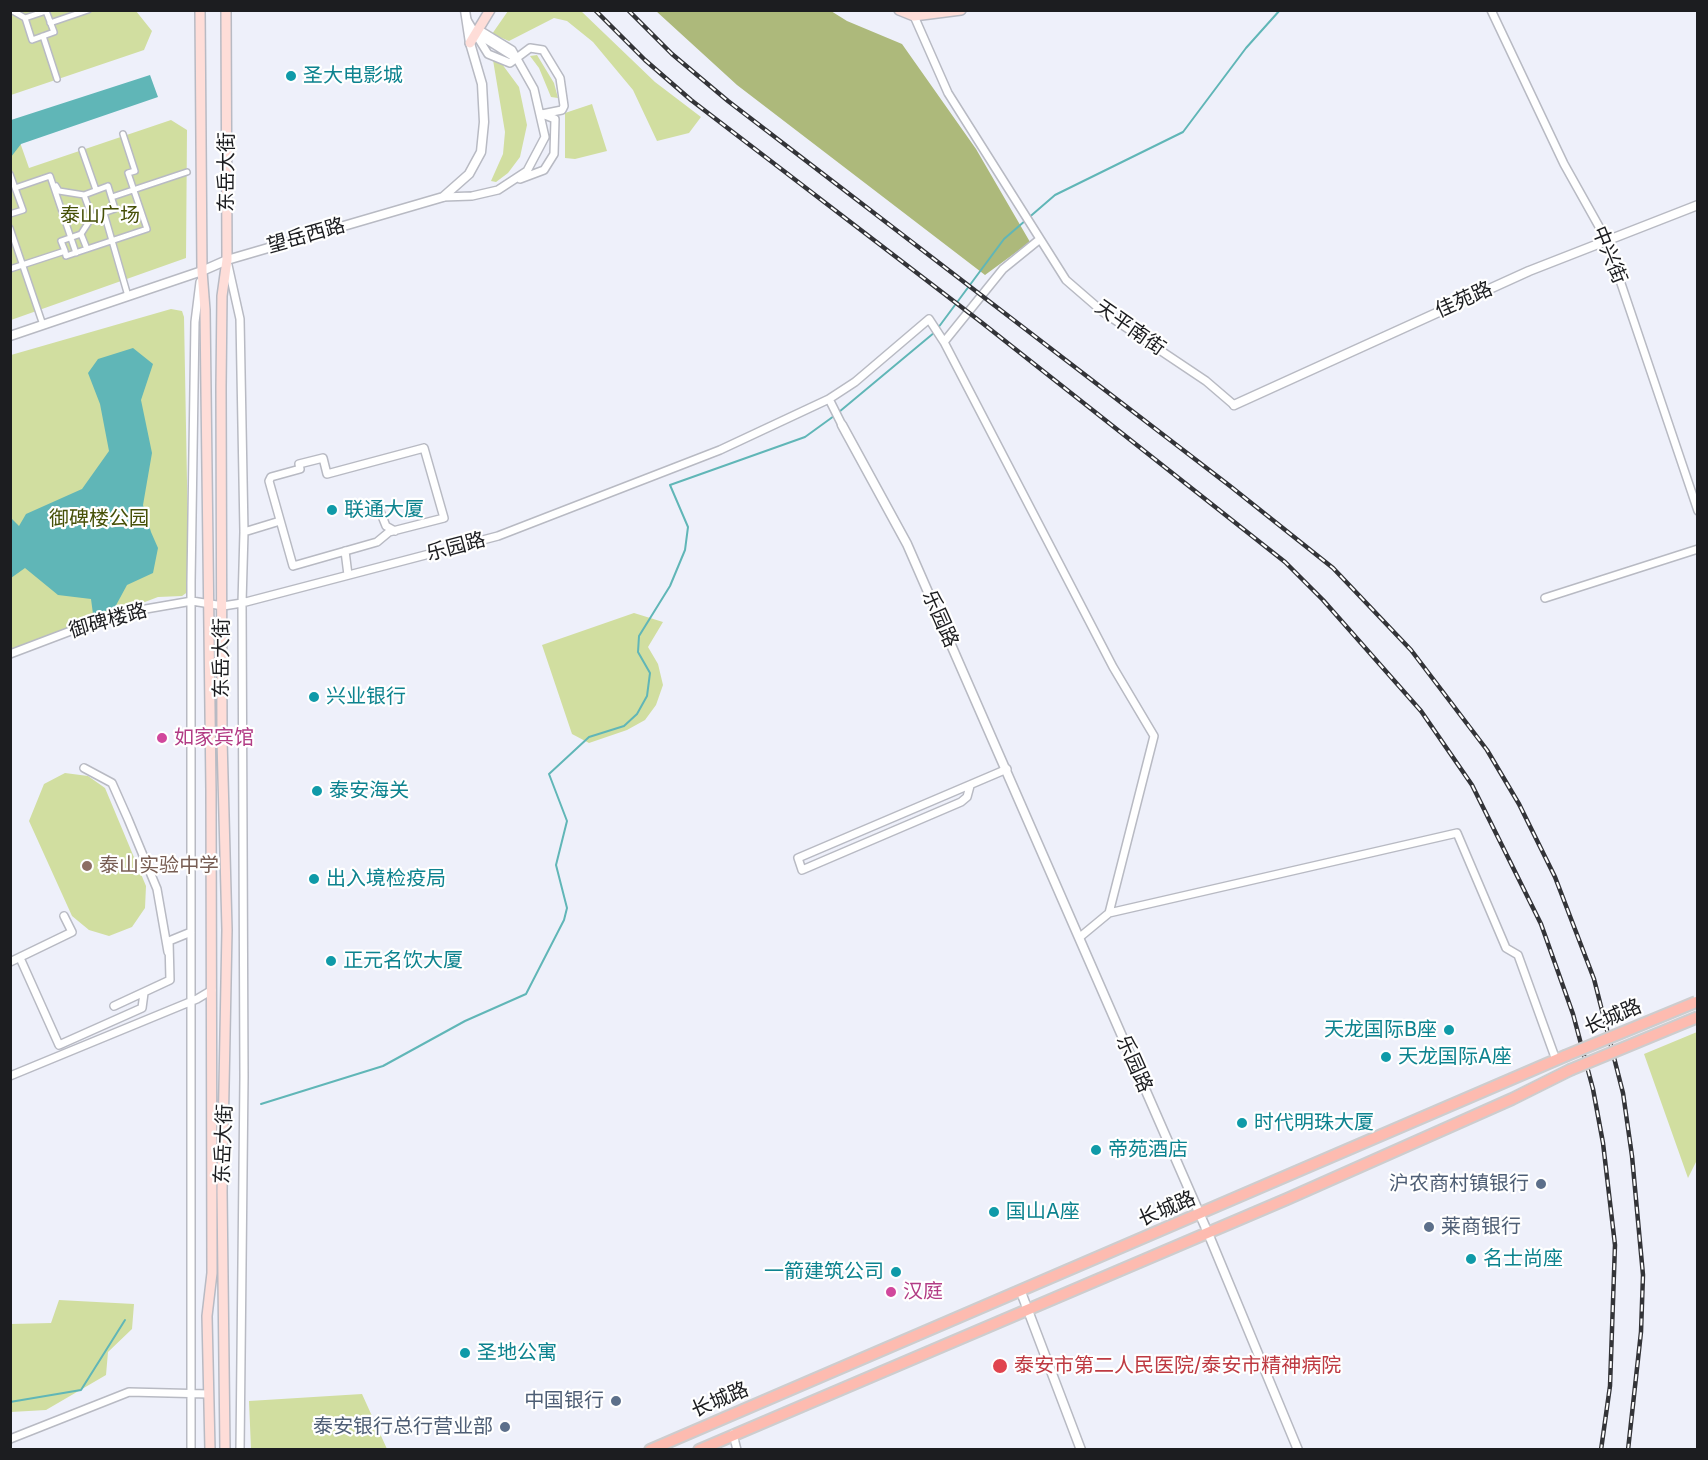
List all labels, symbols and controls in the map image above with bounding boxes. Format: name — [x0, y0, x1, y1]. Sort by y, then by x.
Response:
place label: 圣大电影城 — [303, 64, 403, 88]
marker: 圣大电影城 — [284, 69, 298, 83]
street label: 东岳大街 — [215, 132, 239, 212]
park label: 泰山广场 — [60, 204, 140, 228]
street label: 望岳西路 — [264, 213, 348, 259]
street label: 中兴街 — [1587, 223, 1631, 287]
street label: 佳苑路 — [1432, 277, 1496, 323]
street label: 天平南街 — [1090, 295, 1170, 361]
place label: 联通大厦 — [344, 498, 424, 522]
marker: 联通大厦 — [325, 503, 339, 517]
park label: 御碑楼公园 — [49, 507, 149, 531]
street label: 乐园路 — [424, 528, 488, 566]
street label: 乐园路 — [917, 587, 963, 651]
street label: 御碑楼路 — [66, 598, 150, 644]
street label: 东岳大街 — [210, 618, 234, 698]
place label: 兴业银行 — [326, 685, 406, 709]
marker: 兴业银行 — [307, 690, 321, 704]
place label: 如家宾馆 — [174, 726, 254, 750]
marker: 如家宾馆 — [155, 731, 169, 745]
place label: 泰安海关 — [329, 779, 409, 803]
marker: 泰安海关 — [310, 784, 324, 798]
place label: 泰山实验中学 — [99, 854, 219, 878]
marker: 泰山实验中学 — [80, 859, 94, 873]
place label: 出入境检疫局 — [326, 867, 446, 891]
marker: 出入境检疫局 — [307, 872, 321, 886]
place label: 正元名饮大厦 — [343, 949, 463, 973]
marker: 正元名饮大厦 — [324, 954, 338, 968]
street label: 长城路 — [1581, 994, 1645, 1040]
place label: 天龙国际B座 — [1324, 1018, 1437, 1042]
marker: 天龙国际B座 — [1442, 1023, 1456, 1037]
street label: 乐园路 — [1111, 1032, 1157, 1096]
place label: 天龙国际A座 — [1398, 1045, 1512, 1069]
marker: 天龙国际A座 — [1379, 1050, 1393, 1064]
street label: 东岳大街 — [211, 1104, 237, 1184]
place label: 时代明珠大厦 — [1254, 1111, 1374, 1135]
marker: 时代明珠大厦 — [1235, 1116, 1249, 1130]
place label: 帝苑酒店 — [1108, 1138, 1188, 1162]
marker: 帝苑酒店 — [1089, 1143, 1103, 1157]
place label: 沪农商村镇银行 — [1389, 1172, 1529, 1196]
marker: 沪农商村镇银行 — [1534, 1177, 1548, 1191]
street label: 长城路 — [1135, 1186, 1199, 1232]
place label: 国山A座 — [1006, 1200, 1080, 1224]
marker: 国山A座 — [987, 1205, 1001, 1219]
place label: 莱商银行 — [1441, 1215, 1521, 1239]
marker: 莱商银行 — [1422, 1220, 1436, 1234]
place label: 名士尚座 — [1483, 1247, 1563, 1271]
marker: 名士尚座 — [1464, 1252, 1478, 1266]
place label: 一箭建筑公司 — [764, 1260, 884, 1284]
marker: 一箭建筑公司 — [889, 1265, 903, 1279]
place label: 汉庭 — [903, 1280, 943, 1304]
marker: 汉庭 — [884, 1285, 898, 1299]
place label: 圣地公寓 — [477, 1341, 557, 1365]
marker: 圣地公寓 — [458, 1346, 472, 1360]
place label: 泰安市第二人民医院/泰安市精神病院 — [1014, 1354, 1341, 1378]
marker: 泰安市第二人民医院/泰安市精神病院 — [991, 1357, 1009, 1375]
street label: 长城路 — [688, 1377, 752, 1423]
place label: 中国银行 — [524, 1389, 604, 1413]
marker: 中国银行 — [609, 1394, 623, 1408]
place label: 泰安银行总行营业部 — [313, 1415, 493, 1439]
marker: 泰安银行总行营业部 — [498, 1420, 512, 1434]

